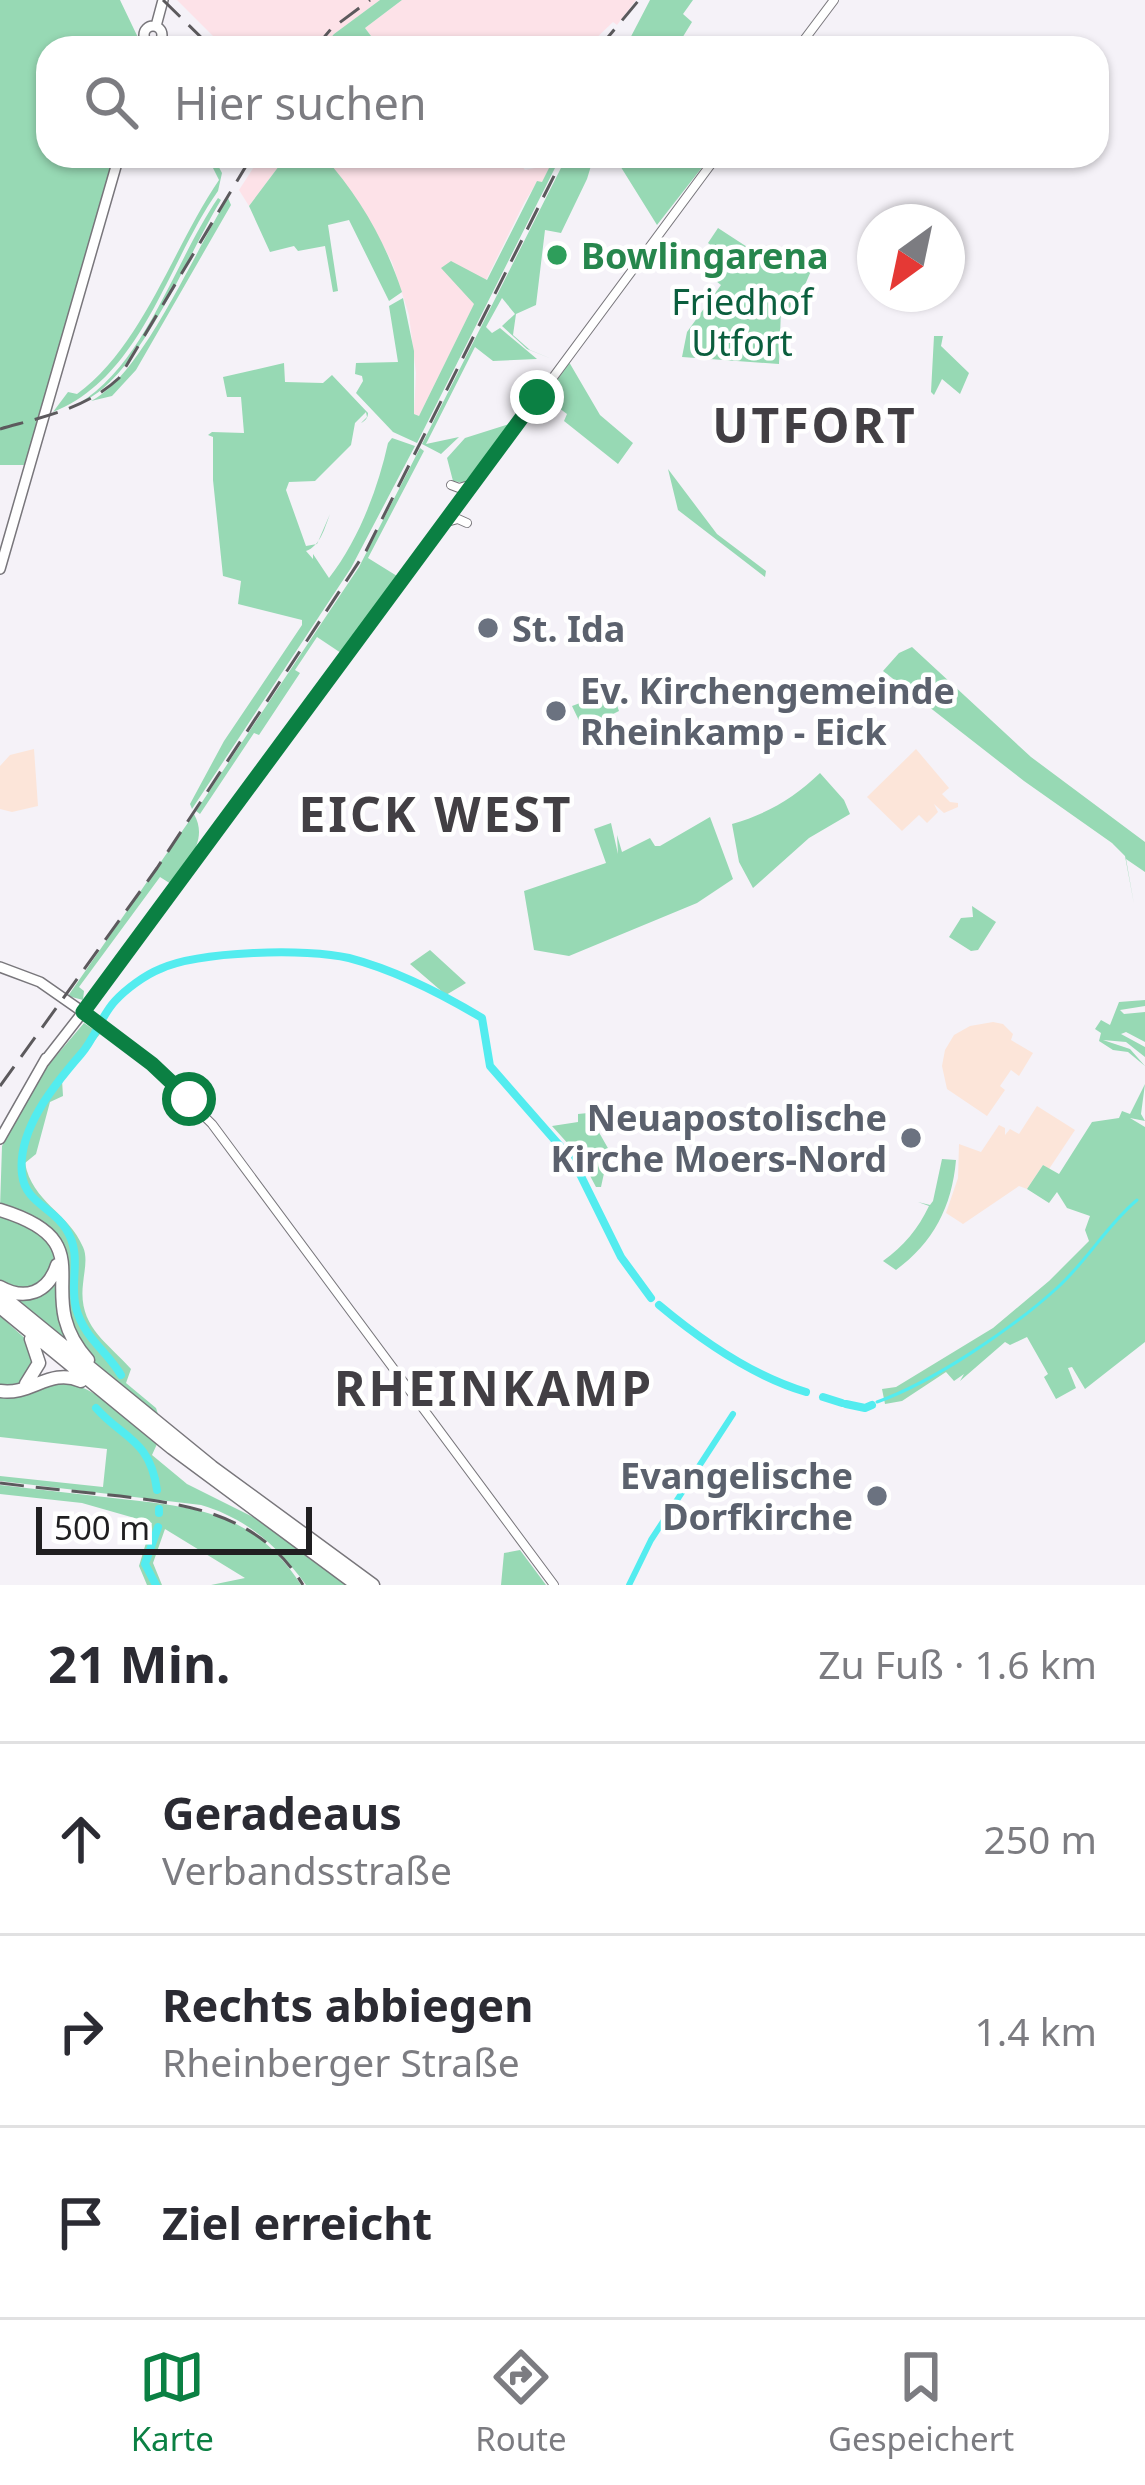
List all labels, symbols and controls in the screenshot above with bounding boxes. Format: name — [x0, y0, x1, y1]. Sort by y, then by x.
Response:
search box — [36, 36, 1109, 168]
icon: search — [78, 69, 144, 135]
text: Hier suchen — [174, 72, 427, 133]
north arrow — [857, 204, 965, 312]
place label: Bowlingarena — [581, 231, 829, 280]
marker: Bowlingarena — [544, 242, 570, 268]
park label: Friedhof Utfort — [671, 277, 814, 367]
route end — [510, 370, 564, 424]
district label: UTFORT — [712, 392, 918, 457]
place label: St. Ida — [512, 604, 625, 653]
marker: St. Ida — [475, 615, 501, 641]
place label: Ev. Kirchengemeinde Rheinkamp - Eick — [580, 666, 955, 756]
marker: Ev. Kirchengemeinde Rheinkamp - Eick — [543, 698, 569, 724]
district label: EICK WEST — [298, 781, 574, 846]
route start — [162, 1072, 216, 1126]
place label: Neuapostolische Kirche Moers-Nord — [551, 1093, 887, 1183]
marker: Neuapostolische Kirche Moers-Nord — [898, 1125, 924, 1151]
district label: RHEINKAMP — [334, 1355, 654, 1420]
place label: Evangelische Dorfkirche — [620, 1451, 853, 1541]
marker: Evangelische Dorfkirche — [864, 1483, 890, 1509]
scale bar — [36, 1501, 312, 1554]
text: 500 m — [54, 1505, 150, 1550]
text: 21 Min. — [48, 1628, 230, 1698]
text: Zu Fuß · 1.6 km — [818, 1637, 1097, 1690]
text: Geradeaus — [162, 1782, 402, 1843]
icon: ahead — [48, 1806, 114, 1872]
text: 250 m — [983, 1812, 1097, 1865]
text: Verbandsstraße — [162, 1843, 452, 1896]
text: Rechts abbiegen — [162, 1974, 533, 2035]
icon: right — [48, 1998, 114, 2064]
text: 1.4 km — [975, 2004, 1097, 2057]
text: Rheinberger Straße — [162, 2035, 520, 2088]
icon: arrive — [48, 2190, 114, 2256]
text: Ziel erreicht — [162, 2192, 432, 2253]
tab: Karte — [131, 2344, 214, 2461]
tab: Route — [475, 2344, 567, 2461]
tab: Gespeichert — [828, 2344, 1014, 2461]

